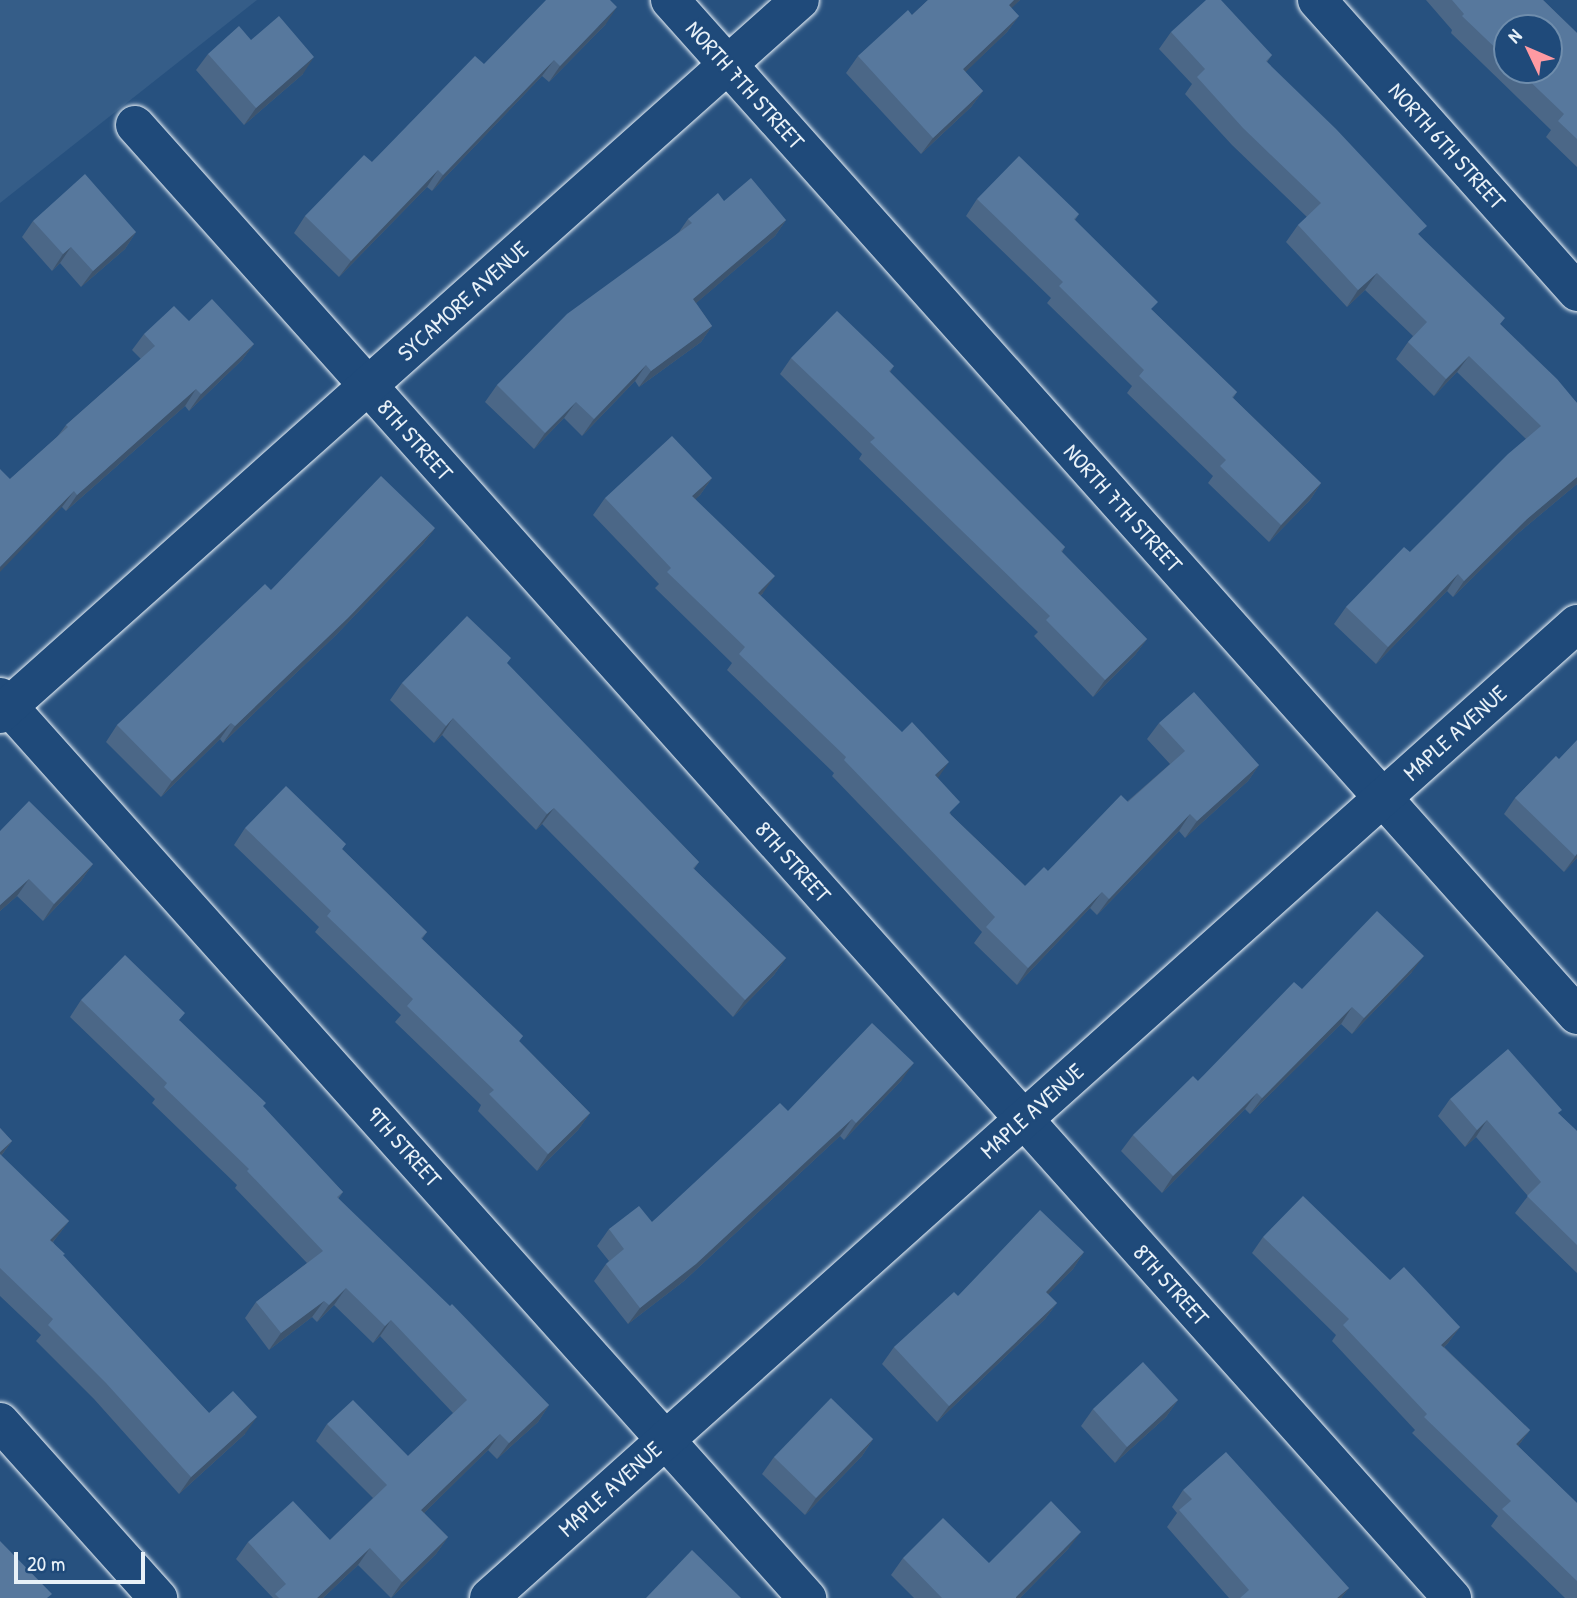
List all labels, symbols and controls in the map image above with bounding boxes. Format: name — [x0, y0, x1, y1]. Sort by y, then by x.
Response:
north arrow — [1493, 14, 1563, 84]
street label: NORTH 7TH STREET — [680, 15, 810, 155]
text: N — [1501, 23, 1527, 48]
street label: NORTH 6TH STREET — [1383, 77, 1511, 215]
street label: SYCAMORE AVENUE — [392, 235, 534, 367]
street label: 8TH STREET — [371, 394, 459, 486]
street label: NORTH 7TH STREET — [1058, 438, 1188, 578]
street label: MAPLE AVENUE — [1398, 679, 1512, 787]
street label: 8TH STREET — [749, 816, 837, 908]
street label: MAPLE AVENUE — [975, 1057, 1089, 1165]
street label: 9TH STREET — [361, 1101, 447, 1193]
street label: 8TH STREET — [1127, 1239, 1215, 1331]
street label: MAPLE AVENUE — [553, 1435, 667, 1543]
scale bar — [18, 1538, 149, 1582]
text: 20 m — [27, 1549, 65, 1578]

